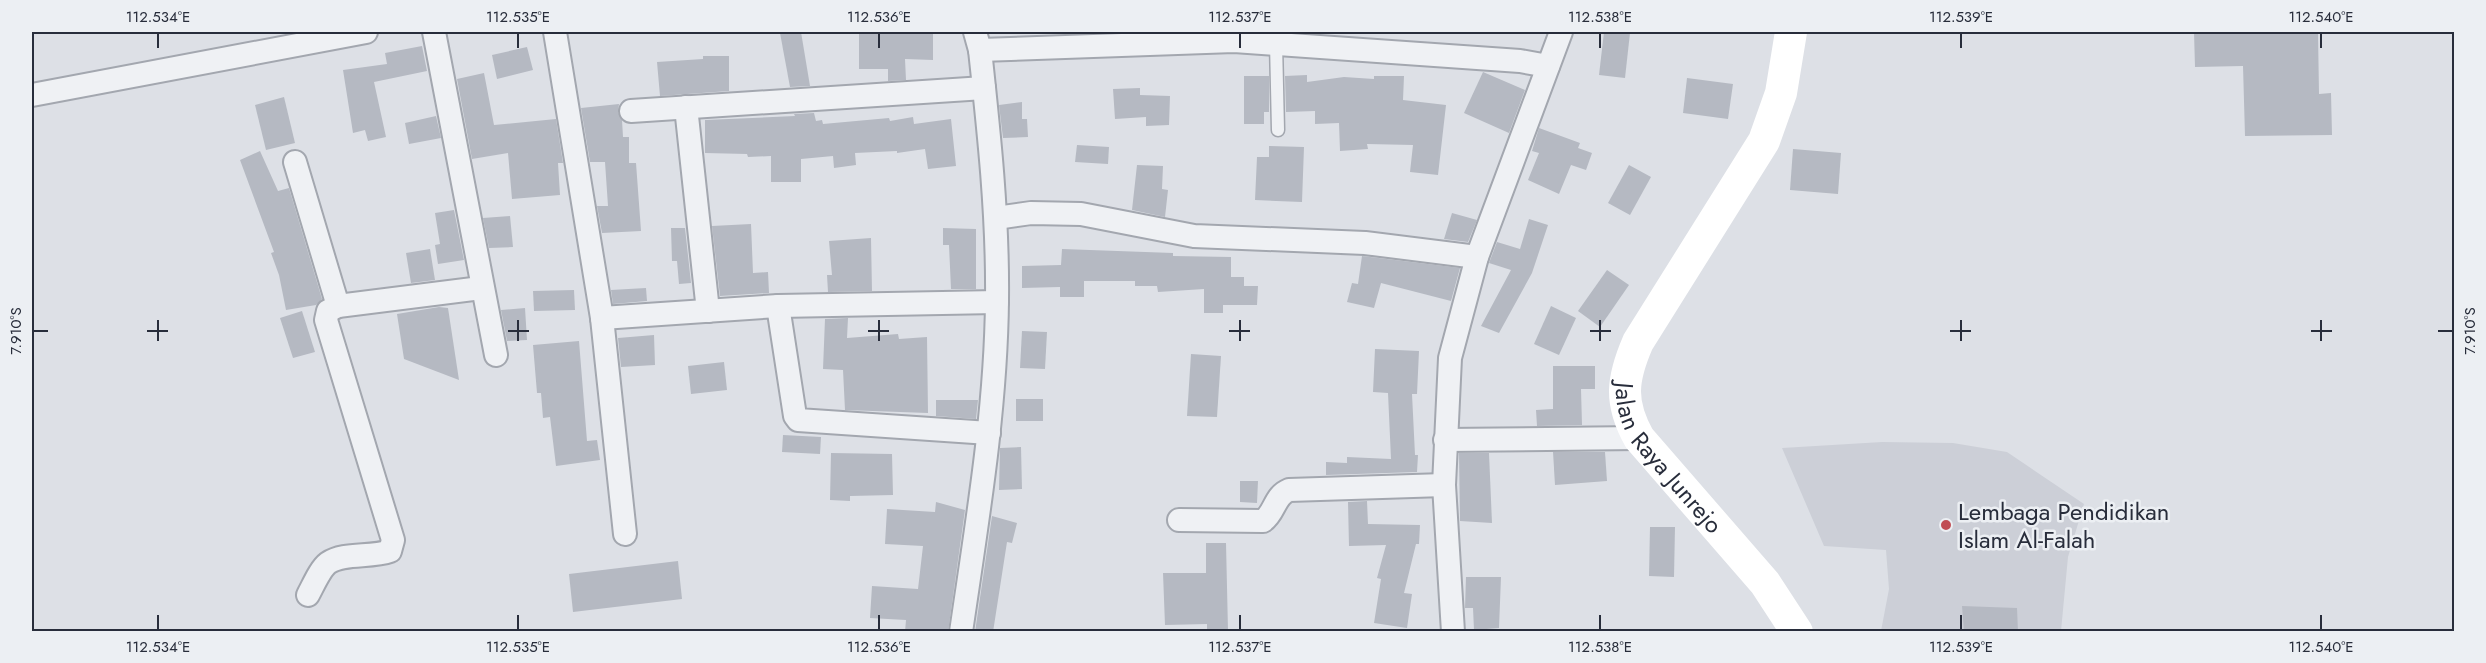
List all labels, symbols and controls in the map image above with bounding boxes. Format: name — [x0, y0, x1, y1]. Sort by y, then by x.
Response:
text: 112.534°E — [126, 6, 190, 28]
text: 112.535°E — [486, 6, 550, 28]
text: 112.536°E — [847, 6, 911, 28]
text: 112.537°E — [1208, 6, 1272, 28]
text: 112.538°E — [1568, 6, 1632, 28]
text: 112.539°E — [1929, 6, 1993, 28]
text: 112.540°E — [2288, 6, 2354, 28]
text: 7.910°S — [5, 307, 27, 355]
text: 7.910°S — [2459, 307, 2481, 355]
street label: Jalan Raya Junrejo — [1607, 378, 1731, 541]
place label: Lembaga Pendidikan Islam Al-Falah — [1958, 494, 2169, 557]
marker: Lembaga Pendidikan Islam Al-Falah — [1939, 518, 1953, 532]
text: 112.534°E — [126, 636, 190, 658]
text: 112.535°E — [486, 636, 550, 658]
text: 112.536°E — [847, 636, 911, 658]
text: 112.537°E — [1208, 636, 1272, 658]
text: 112.538°E — [1568, 636, 1632, 658]
text: 112.539°E — [1929, 636, 1993, 658]
text: 112.540°E — [2288, 636, 2354, 658]

